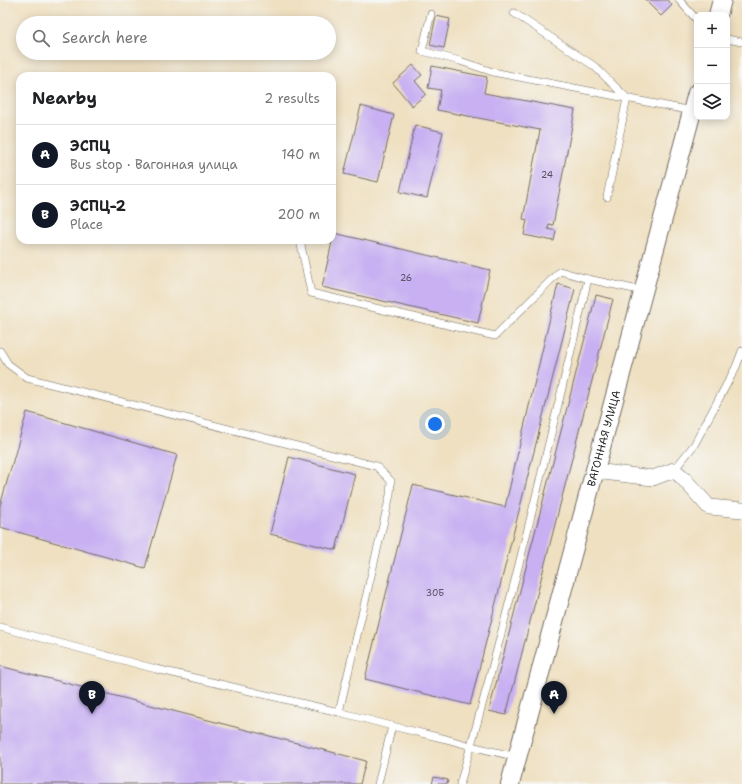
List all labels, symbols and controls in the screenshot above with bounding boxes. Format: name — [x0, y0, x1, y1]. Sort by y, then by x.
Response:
map controls — [694, 12, 730, 120]
button: + — [694, 12, 730, 48]
search box — [16, 16, 336, 60]
icon: search — [30, 27, 52, 49]
text: Search here — [62, 28, 148, 48]
button: − — [694, 48, 730, 84]
button: layers — [694, 84, 730, 120]
text: Nearby — [32, 87, 97, 109]
text: 2 results — [264, 90, 320, 107]
text: ЭСПЦ — [70, 136, 110, 156]
text: A — [40, 146, 50, 163]
text: 140 m — [281, 146, 320, 163]
text: Bus stop · Вагонная улица — [70, 156, 238, 173]
house number: 24 — [541, 169, 553, 181]
text: ЭСПЦ-2 — [70, 196, 126, 216]
text: B — [41, 206, 49, 223]
text: 200 m — [278, 206, 320, 223]
text: Place — [70, 216, 103, 233]
house number: 26 — [400, 272, 412, 284]
street label: ВАГОННАЯ УЛИЦА — [584, 389, 624, 488]
your location — [425, 414, 445, 434]
house number: 30Б — [426, 587, 444, 599]
pin: B — [79, 681, 105, 714]
pin: A — [541, 681, 567, 714]

